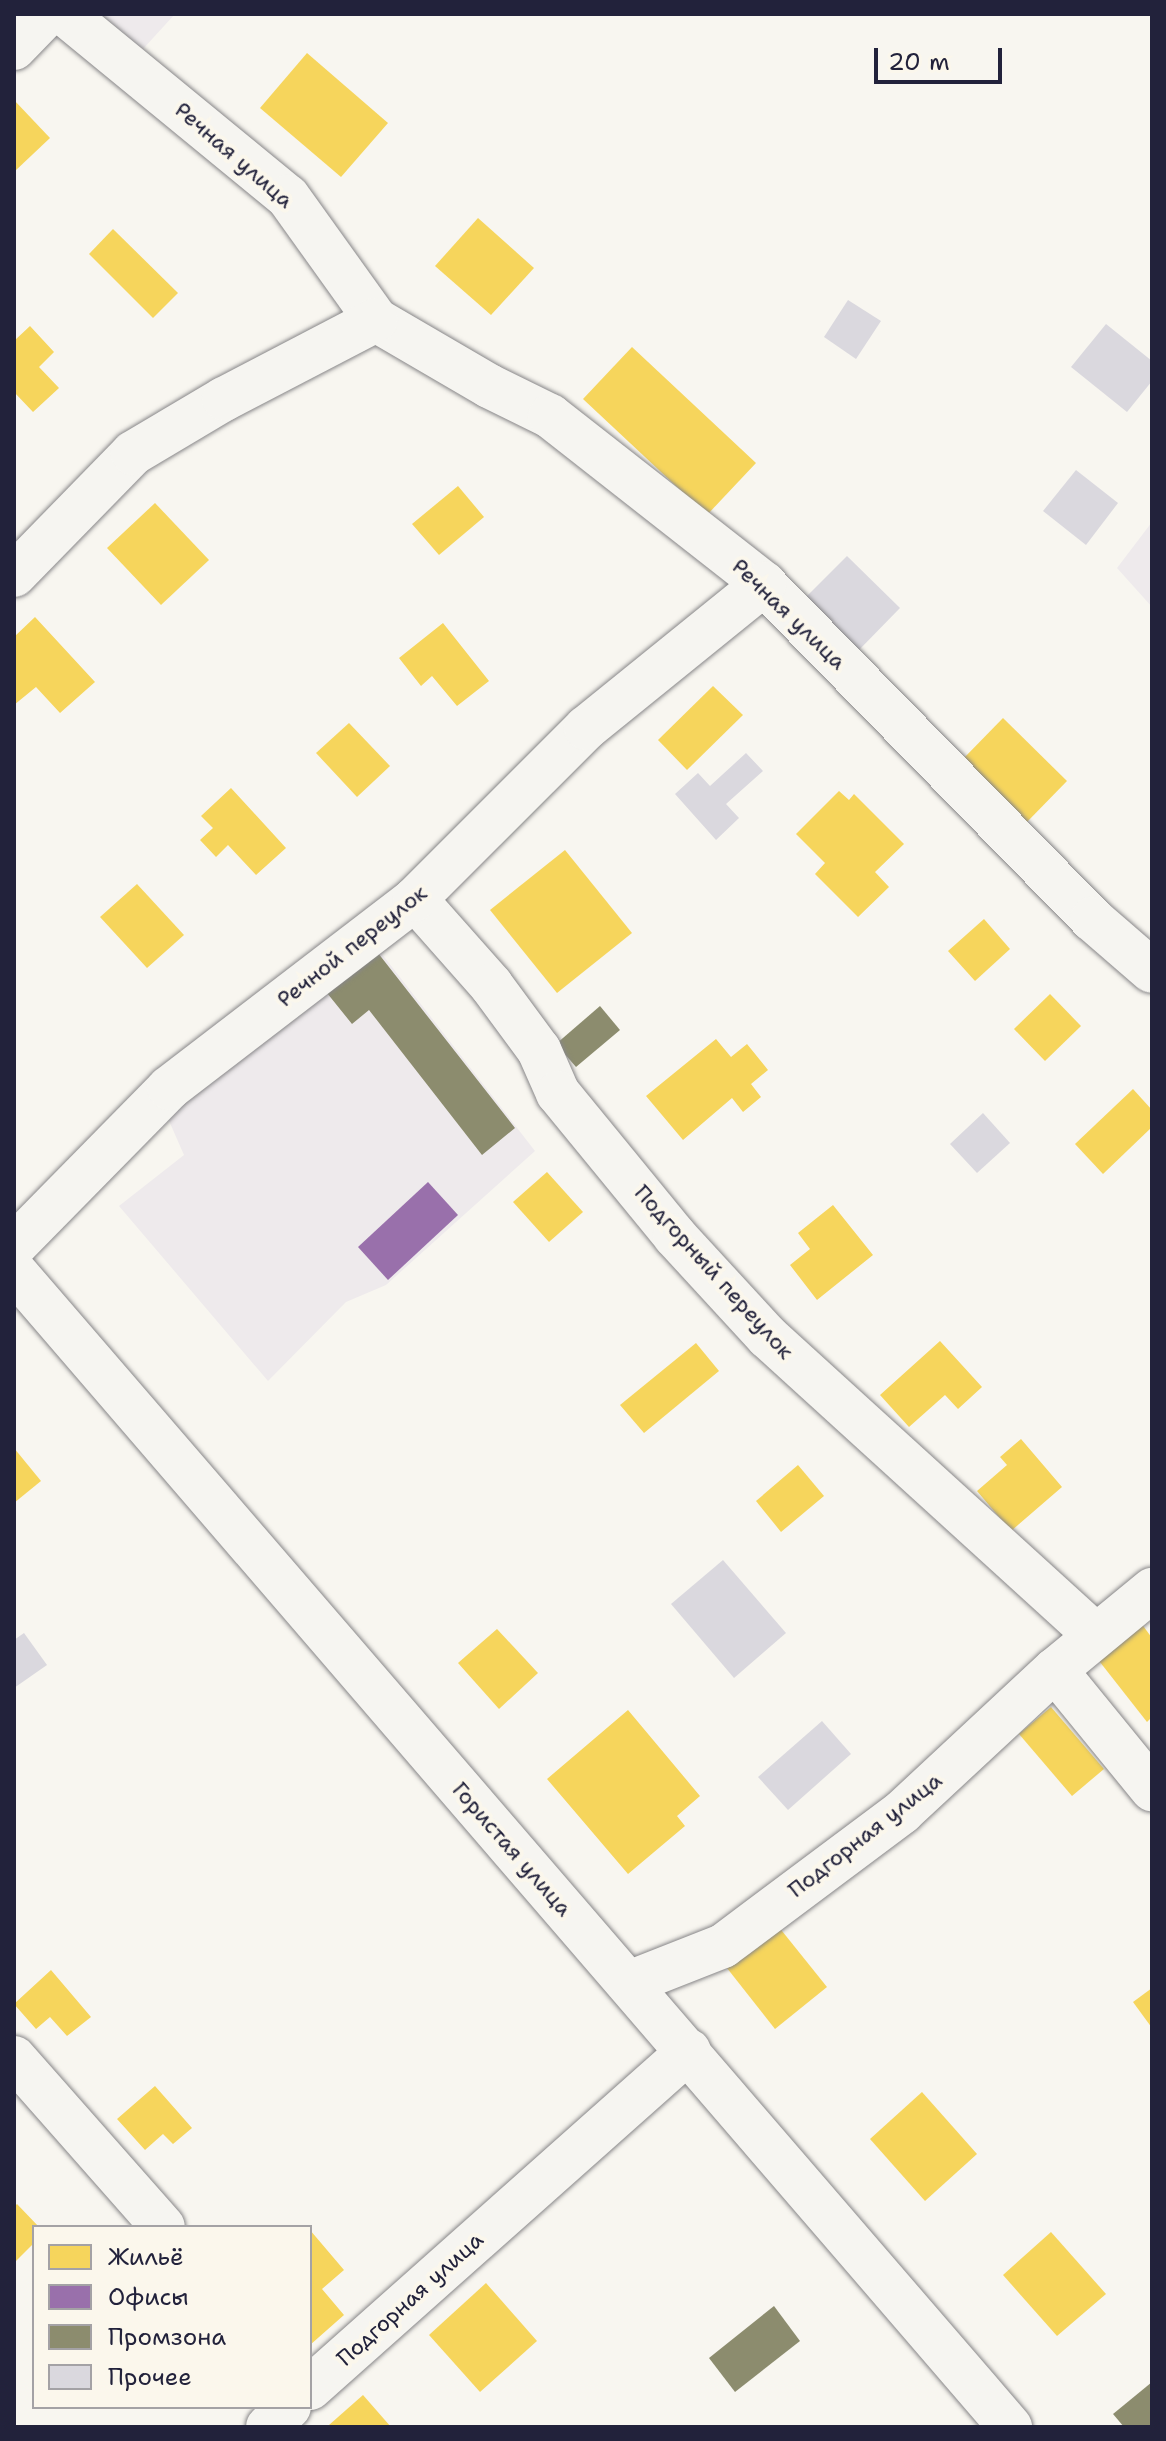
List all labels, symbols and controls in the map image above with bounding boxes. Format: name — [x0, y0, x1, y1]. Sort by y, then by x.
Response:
scale bar — [878, 32, 1006, 82]
text: 20 m — [888, 46, 950, 78]
street label: Речная улица — [169, 96, 299, 214]
street label: Речная улица — [727, 553, 851, 675]
street label: Речной переулок — [272, 879, 432, 1013]
street label: Подгорный переулок — [629, 1179, 799, 1365]
street label: Подгорная улица — [783, 1767, 947, 1903]
street label: Гористая улица — [447, 1777, 577, 1921]
legend — [32, 2225, 312, 2409]
street label: Подгорная улица — [331, 2226, 489, 2372]
text: Жильё — [108, 2241, 184, 2273]
text: Офисы — [108, 2281, 189, 2313]
text: Промзона — [108, 2321, 226, 2353]
text: Прочее — [108, 2361, 192, 2393]

